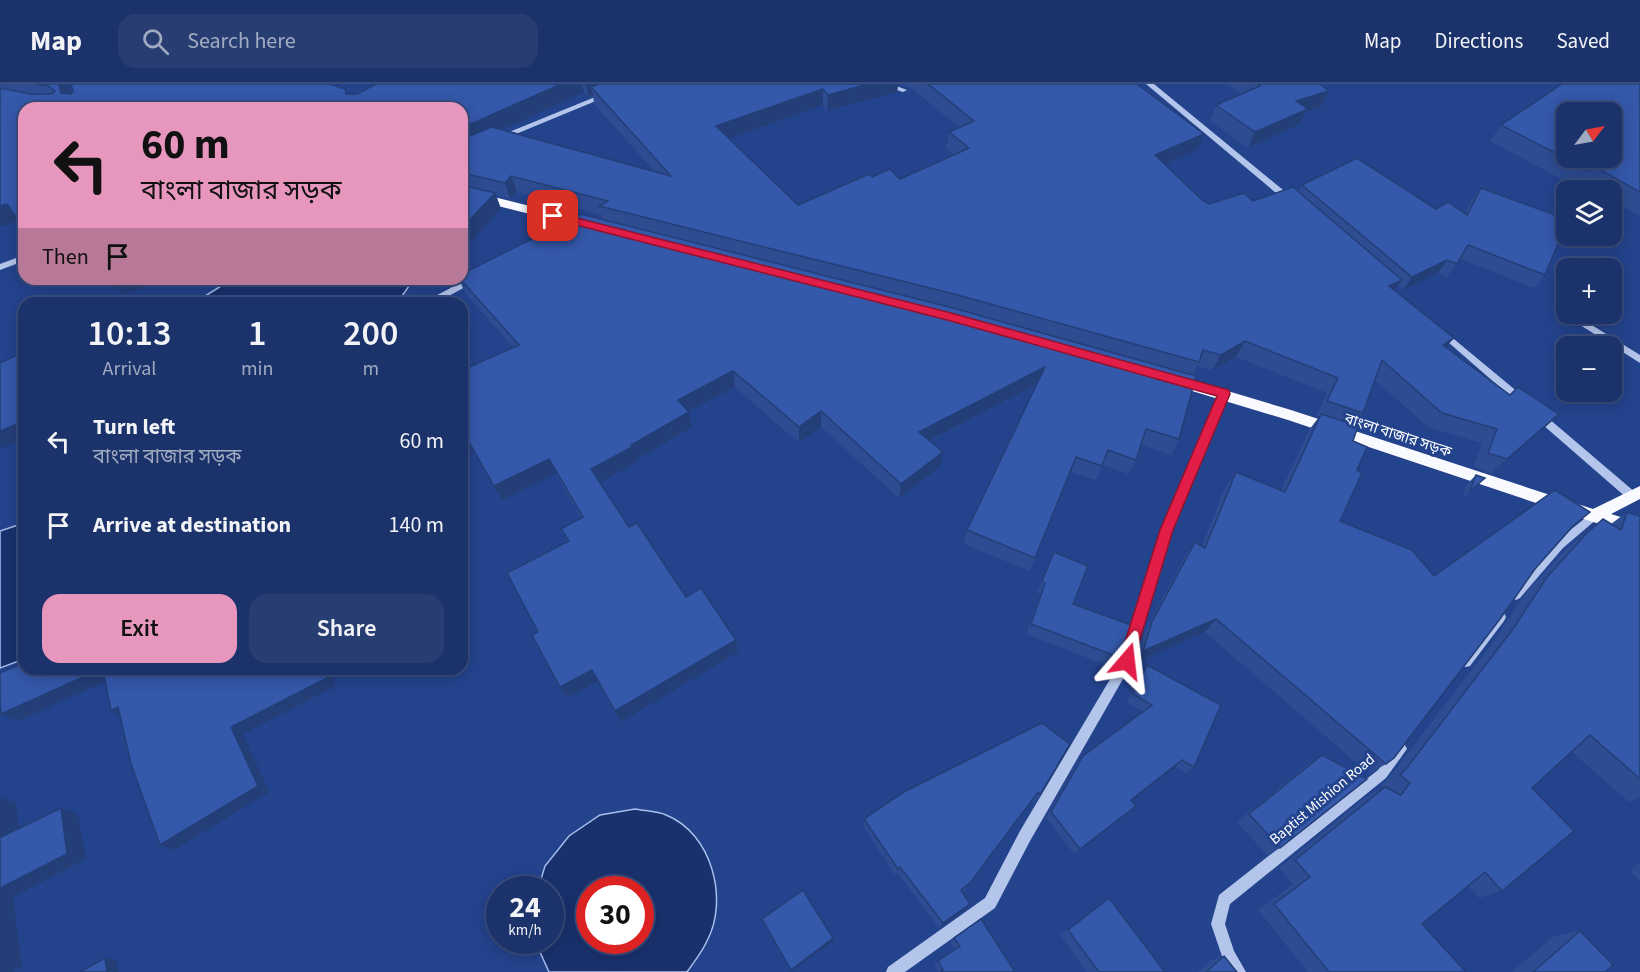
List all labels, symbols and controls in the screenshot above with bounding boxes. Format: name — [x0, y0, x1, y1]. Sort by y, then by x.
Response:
search box — [118, 14, 538, 68]
text: Map — [30, 21, 82, 61]
icon: search — [139, 25, 172, 58]
text: Search here — [187, 25, 296, 57]
text: Map — [1364, 26, 1402, 56]
text: Directions — [1435, 26, 1523, 56]
text: Saved — [1556, 26, 1610, 56]
north arrow — [1556, 102, 1622, 168]
map controls — [1556, 102, 1622, 402]
text: 60 m — [141, 115, 230, 175]
icon: left — [42, 126, 120, 204]
text: বাংলা বাজার সড়ক — [141, 171, 341, 210]
button: layers — [1556, 180, 1622, 246]
pin — [527, 190, 578, 241]
icon: arrive — [536, 199, 569, 232]
icon: arrive — [101, 240, 134, 273]
text: Then — [42, 241, 89, 273]
button: + — [1556, 258, 1622, 324]
text: 10:13 — [88, 308, 171, 359]
text: 1 — [248, 308, 266, 359]
text: 200 — [343, 308, 398, 359]
button: − — [1556, 336, 1622, 402]
text: Arrival — [103, 355, 156, 383]
text: min — [241, 355, 273, 383]
text: m — [362, 355, 379, 383]
street label: বাংলা বাজার সড়ক — [1341, 408, 1455, 463]
text: Turn left — [93, 411, 175, 443]
icon: left — [42, 425, 75, 458]
text: 60 m — [399, 425, 444, 457]
text: বাংলা বাজার সড়ক — [93, 443, 242, 471]
icon: arrive — [42, 509, 75, 542]
text: Arrive at destination — [93, 509, 291, 541]
text: 140 m — [389, 509, 444, 541]
button: Exit — [42, 594, 237, 663]
button: Share — [249, 594, 444, 663]
position arrow — [1095, 629, 1159, 693]
street label: Baptist Mishion Road — [1265, 749, 1379, 850]
speed limit sign: 30 — [576, 876, 654, 954]
text: 24 — [509, 886, 541, 929]
text: km/h — [508, 920, 542, 941]

